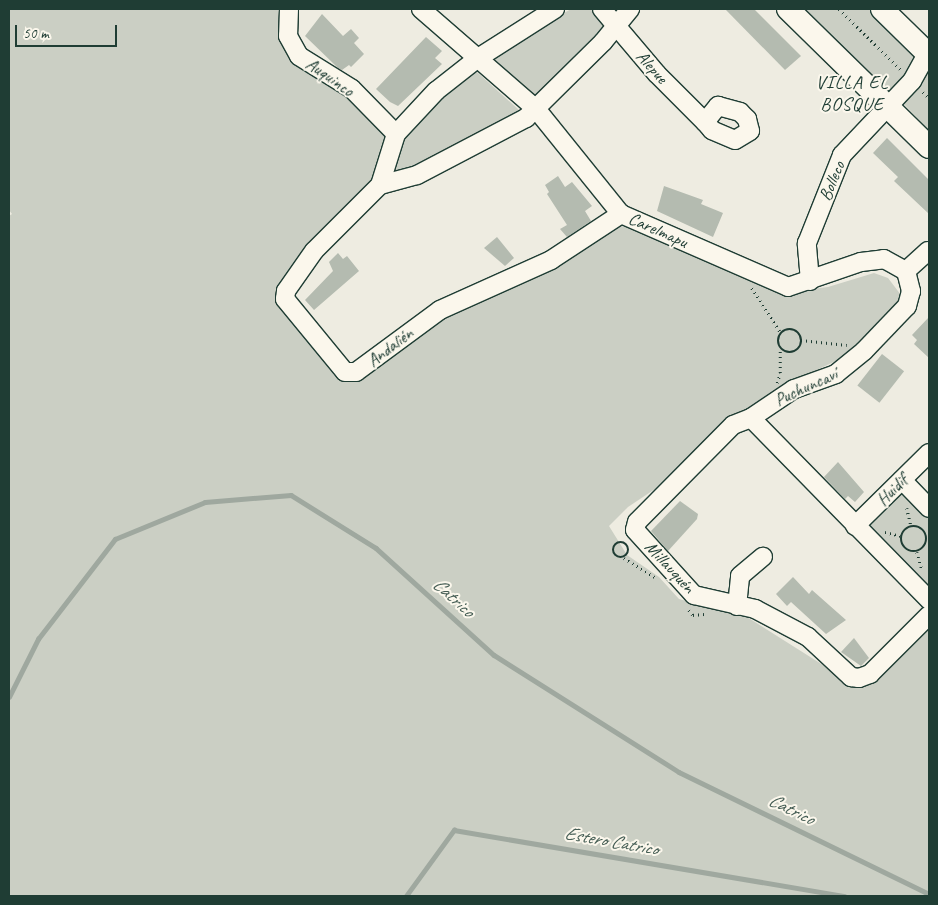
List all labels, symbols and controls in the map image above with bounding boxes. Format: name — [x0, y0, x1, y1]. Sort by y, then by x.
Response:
scale bar — [18, 15, 120, 47]
text: 50 m — [23, 24, 49, 43]
street label: Alepue — [632, 46, 672, 88]
street label: Auquinco — [302, 53, 358, 101]
district label: VILLA EL BOSQUE — [815, 72, 889, 116]
street label: Bolleco — [814, 158, 850, 204]
street label: Carelmapu — [625, 207, 691, 253]
street label: Andalién — [363, 323, 417, 371]
street label: Puchuncaví — [771, 363, 841, 411]
street label: Huidif — [872, 470, 912, 510]
street label: Millauquén — [640, 536, 700, 598]
water label: Catrico — [428, 574, 478, 622]
water label: Catrico — [765, 789, 817, 831]
water label: Estero Catrico — [562, 823, 660, 861]

